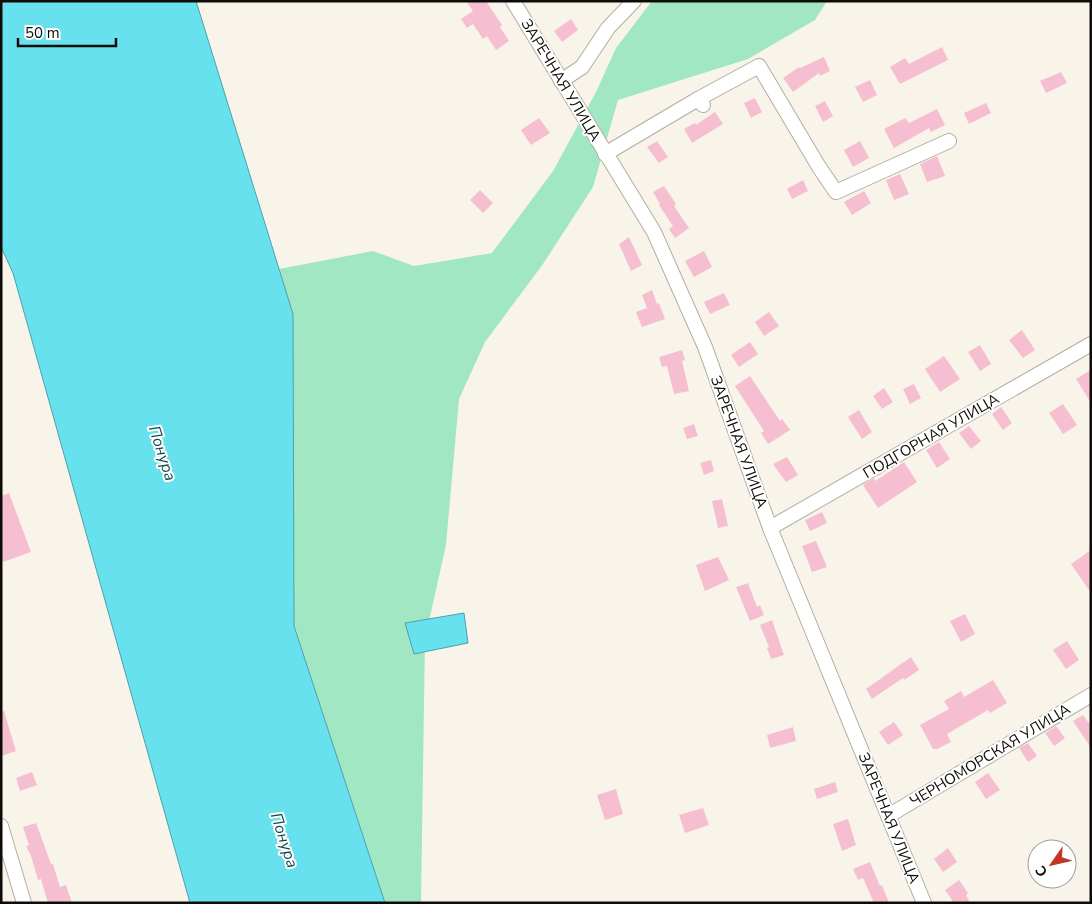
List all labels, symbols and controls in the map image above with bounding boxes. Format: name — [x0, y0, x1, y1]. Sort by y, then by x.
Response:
scale bar — [18, 15, 115, 47]
street label: ЗАРЕЧНАЯ УЛИЦА — [516, 15, 606, 145]
text: 50 m — [25, 23, 60, 43]
street label: ЗАРЕЧНАЯ УЛИЦА — [706, 373, 772, 511]
street label: ПОДГОРНАЯ УЛИЦА — [859, 389, 1003, 483]
water label: Понура — [143, 423, 181, 484]
street label: ЧЕРНОМОРСКАЯ УЛИЦА — [906, 699, 1074, 811]
street label: ЗАРЕЧНАЯ УЛИЦА — [854, 749, 924, 887]
water label: Понура — [265, 810, 303, 871]
north arrow — [1027, 839, 1077, 889]
text: С — [1031, 861, 1052, 880]

